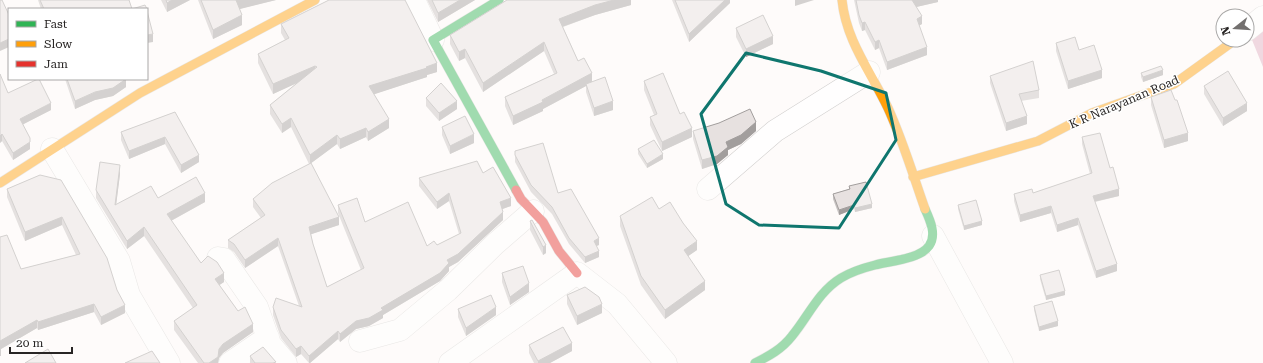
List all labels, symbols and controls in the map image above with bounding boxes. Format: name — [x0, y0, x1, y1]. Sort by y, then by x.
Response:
legend — [8, 8, 148, 80]
north arrow — [1215, 8, 1255, 48]
text: Fast — [44, 17, 68, 31]
text: N — [1218, 24, 1233, 37]
text: Slow — [44, 37, 72, 51]
text: Jam — [44, 57, 68, 71]
street label: K R Narayanan Road — [1067, 72, 1181, 131]
scale bar — [10, 329, 72, 355]
text: 20 m — [16, 336, 43, 350]

